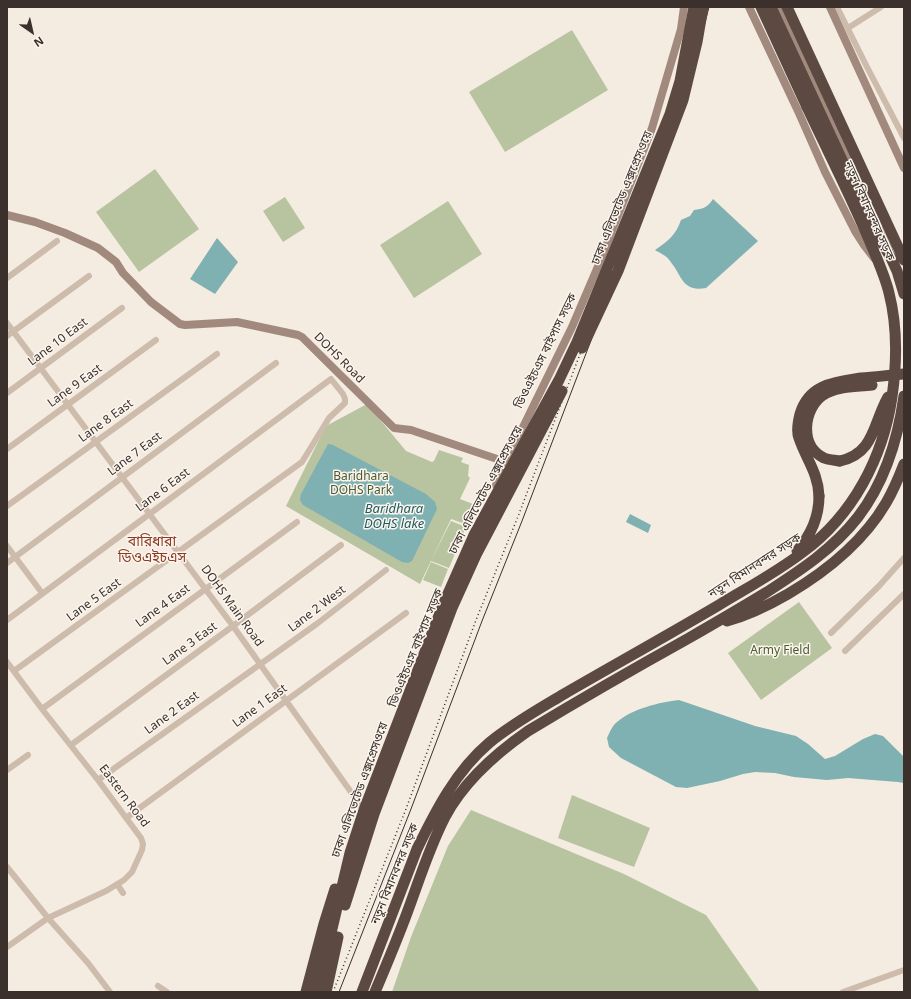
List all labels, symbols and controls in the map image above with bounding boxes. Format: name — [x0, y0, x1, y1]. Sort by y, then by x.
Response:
north arrow — [12, 12, 52, 52]
text: N — [31, 34, 47, 51]
street label: ঢাকা এলিভেটেড এক্সপ্রেসওয়ে — [589, 129, 655, 267]
street label: নতুন বিমানবন্দর সড়ক — [841, 159, 897, 263]
street label: ডিওএইচএস বাইপাস সড়ক — [512, 291, 580, 411]
street label: Lane 10 East — [25, 315, 91, 369]
street label: DOHS Road — [311, 330, 367, 386]
street label: Lane 9 East — [45, 361, 105, 411]
street label: Lane 8 East — [76, 396, 136, 446]
street label: ঢাকা এলিভেটেড এক্সপ্রেসওয়ে — [446, 424, 526, 556]
street label: Lane 7 East — [105, 429, 165, 479]
street label: Lane 6 East — [133, 465, 193, 515]
park label: Baridhara DOHS Park — [330, 470, 392, 498]
water label: Baridhara DOHS lake — [364, 501, 424, 532]
street label: নতুন বিমানবন্দর সড়ক — [706, 531, 804, 601]
district label: বারিধারা ডিওএইচএস — [118, 534, 186, 566]
street label: DOHS Main Road — [198, 563, 266, 649]
street label: Lane 5 East — [64, 575, 124, 625]
street label: Lane 4 East — [133, 581, 193, 631]
street label: Lane 2 West — [285, 583, 349, 635]
street label: ডিওএইচএস বাইপাস সড়ক — [386, 587, 446, 709]
street label: Lane 3 East — [160, 619, 220, 669]
park label: Army Field — [750, 644, 810, 658]
street label: Lane 1 East — [230, 681, 290, 731]
street label: Lane 2 East — [142, 688, 202, 738]
street label: ঢাকা এলিভেটেড এক্সপ্রেসওয়ে — [329, 720, 391, 860]
street label: Eastern Road — [96, 762, 152, 830]
street label: নতুন বিমানবন্দর সড়ক — [368, 821, 422, 927]

